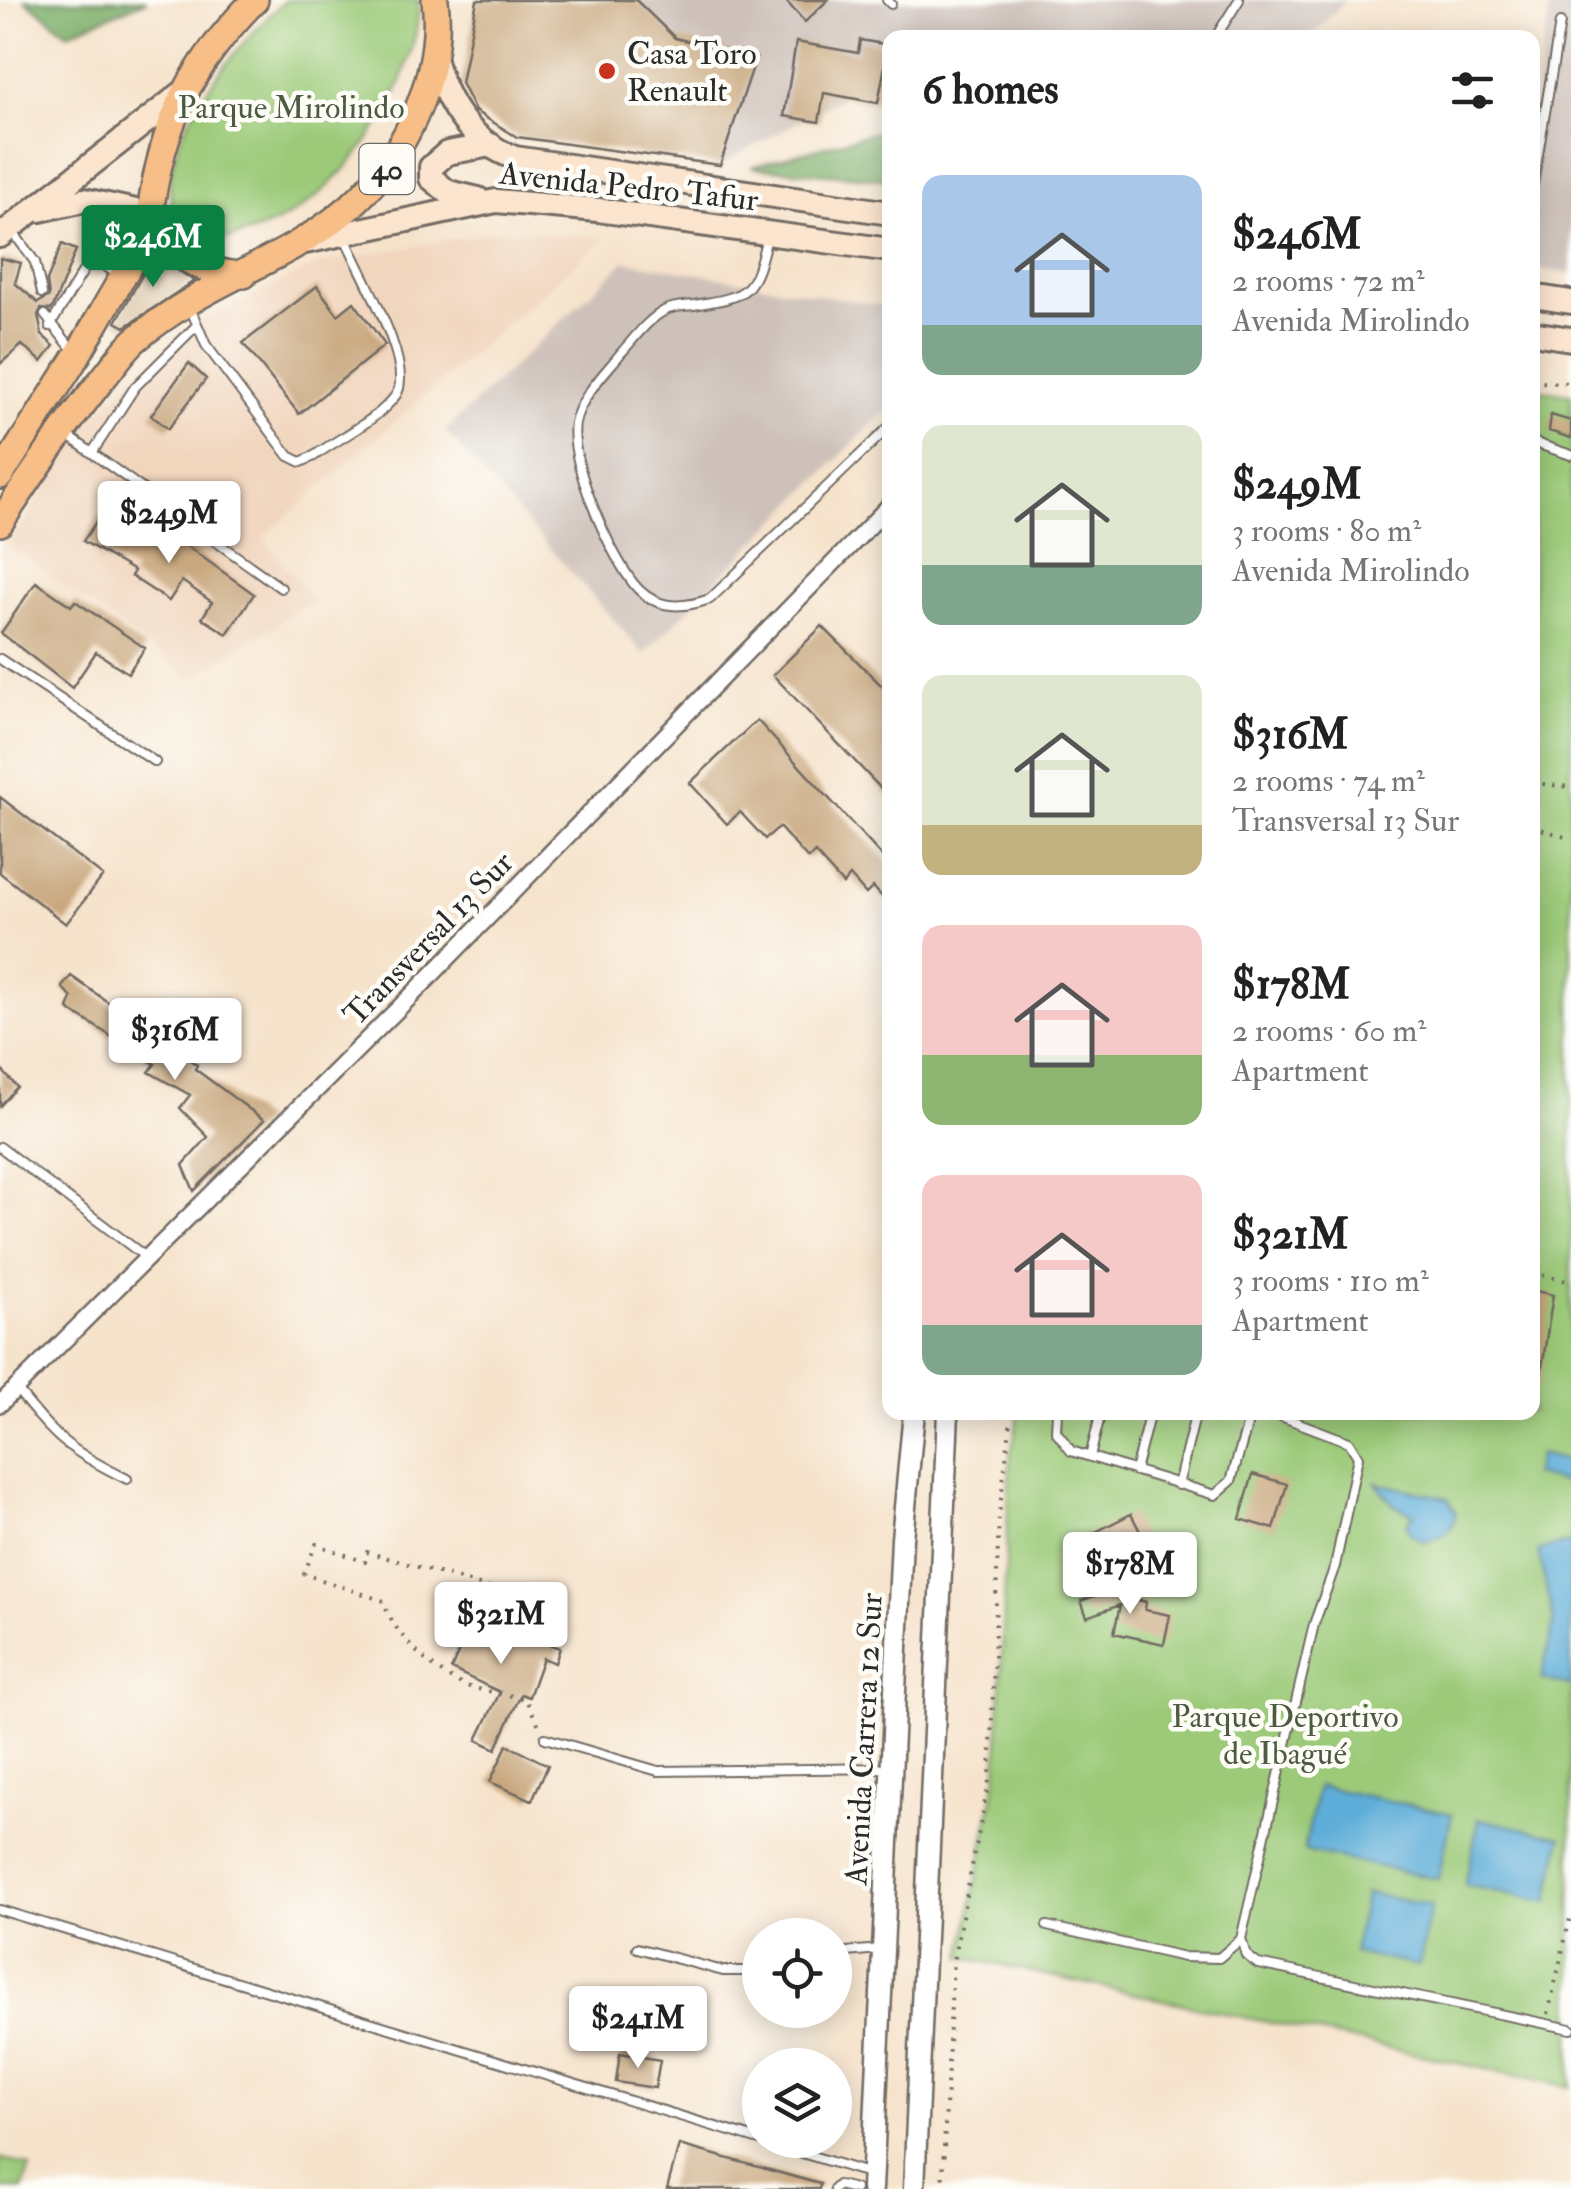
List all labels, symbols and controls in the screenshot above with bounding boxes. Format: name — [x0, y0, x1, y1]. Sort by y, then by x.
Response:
place label: Casa Toro Renault — [627, 34, 757, 111]
marker: Casa Toro Renault — [596, 60, 618, 82]
icon: filters — [1445, 63, 1500, 118]
text: 6 homes — [922, 64, 1059, 116]
park label: Parque Mirolindo — [177, 88, 405, 128]
road number: 40 — [360, 144, 414, 194]
street label: Avenida Pedro Tafur — [496, 153, 760, 220]
pin: $246M — [83, 205, 223, 290]
text: $246M — [1232, 209, 1362, 261]
icon: home — [1002, 215, 1122, 335]
text: $246M — [104, 217, 202, 257]
text: 2 rooms · 72 m² — [1232, 261, 1425, 301]
text: Avenida Mirolindo — [1232, 301, 1470, 341]
text: $249M — [1232, 459, 1362, 511]
icon: home — [1002, 465, 1122, 585]
pin: $249M — [99, 481, 239, 566]
text: $249M — [120, 493, 218, 533]
text: 3 rooms · 80 m² — [1232, 511, 1421, 551]
text: Avenida Mirolindo — [1232, 551, 1470, 591]
text: $316M — [1232, 709, 1349, 761]
icon: home — [1002, 715, 1122, 835]
text: 2 rooms · 74 m² — [1232, 761, 1425, 801]
text: Transversal 13 Sur — [1232, 801, 1459, 841]
street label: Transversal 13 Sur — [335, 843, 522, 1034]
text: $178M — [1232, 959, 1350, 1011]
icon: home — [1002, 965, 1122, 1085]
pin: $316M — [105, 998, 245, 1083]
text: $316M — [131, 1010, 219, 1050]
text: 2 rooms · 60 m² — [1232, 1011, 1426, 1051]
text: Apartment — [1232, 1051, 1369, 1091]
text: $321M — [1232, 1209, 1349, 1261]
icon: home — [1002, 1215, 1122, 1335]
text: 3 rooms · 110 m² — [1232, 1261, 1429, 1301]
text: Apartment — [1232, 1301, 1369, 1341]
pin: $178M — [1060, 1532, 1200, 1617]
text: $178M — [1085, 1544, 1175, 1584]
pin: $321M — [431, 1582, 571, 1667]
street label: Avenida Carrera 12 Sur — [836, 1592, 892, 1887]
text: $321M — [457, 1594, 546, 1634]
park label: Parque Deportivo de Ibagué — [1171, 1697, 1399, 1774]
map controls — [742, 1918, 852, 2158]
button: locate — [742, 1918, 852, 2028]
pin: $241M — [568, 1986, 708, 2071]
text: $241M — [591, 1998, 685, 2038]
button: layers — [742, 2048, 852, 2158]

